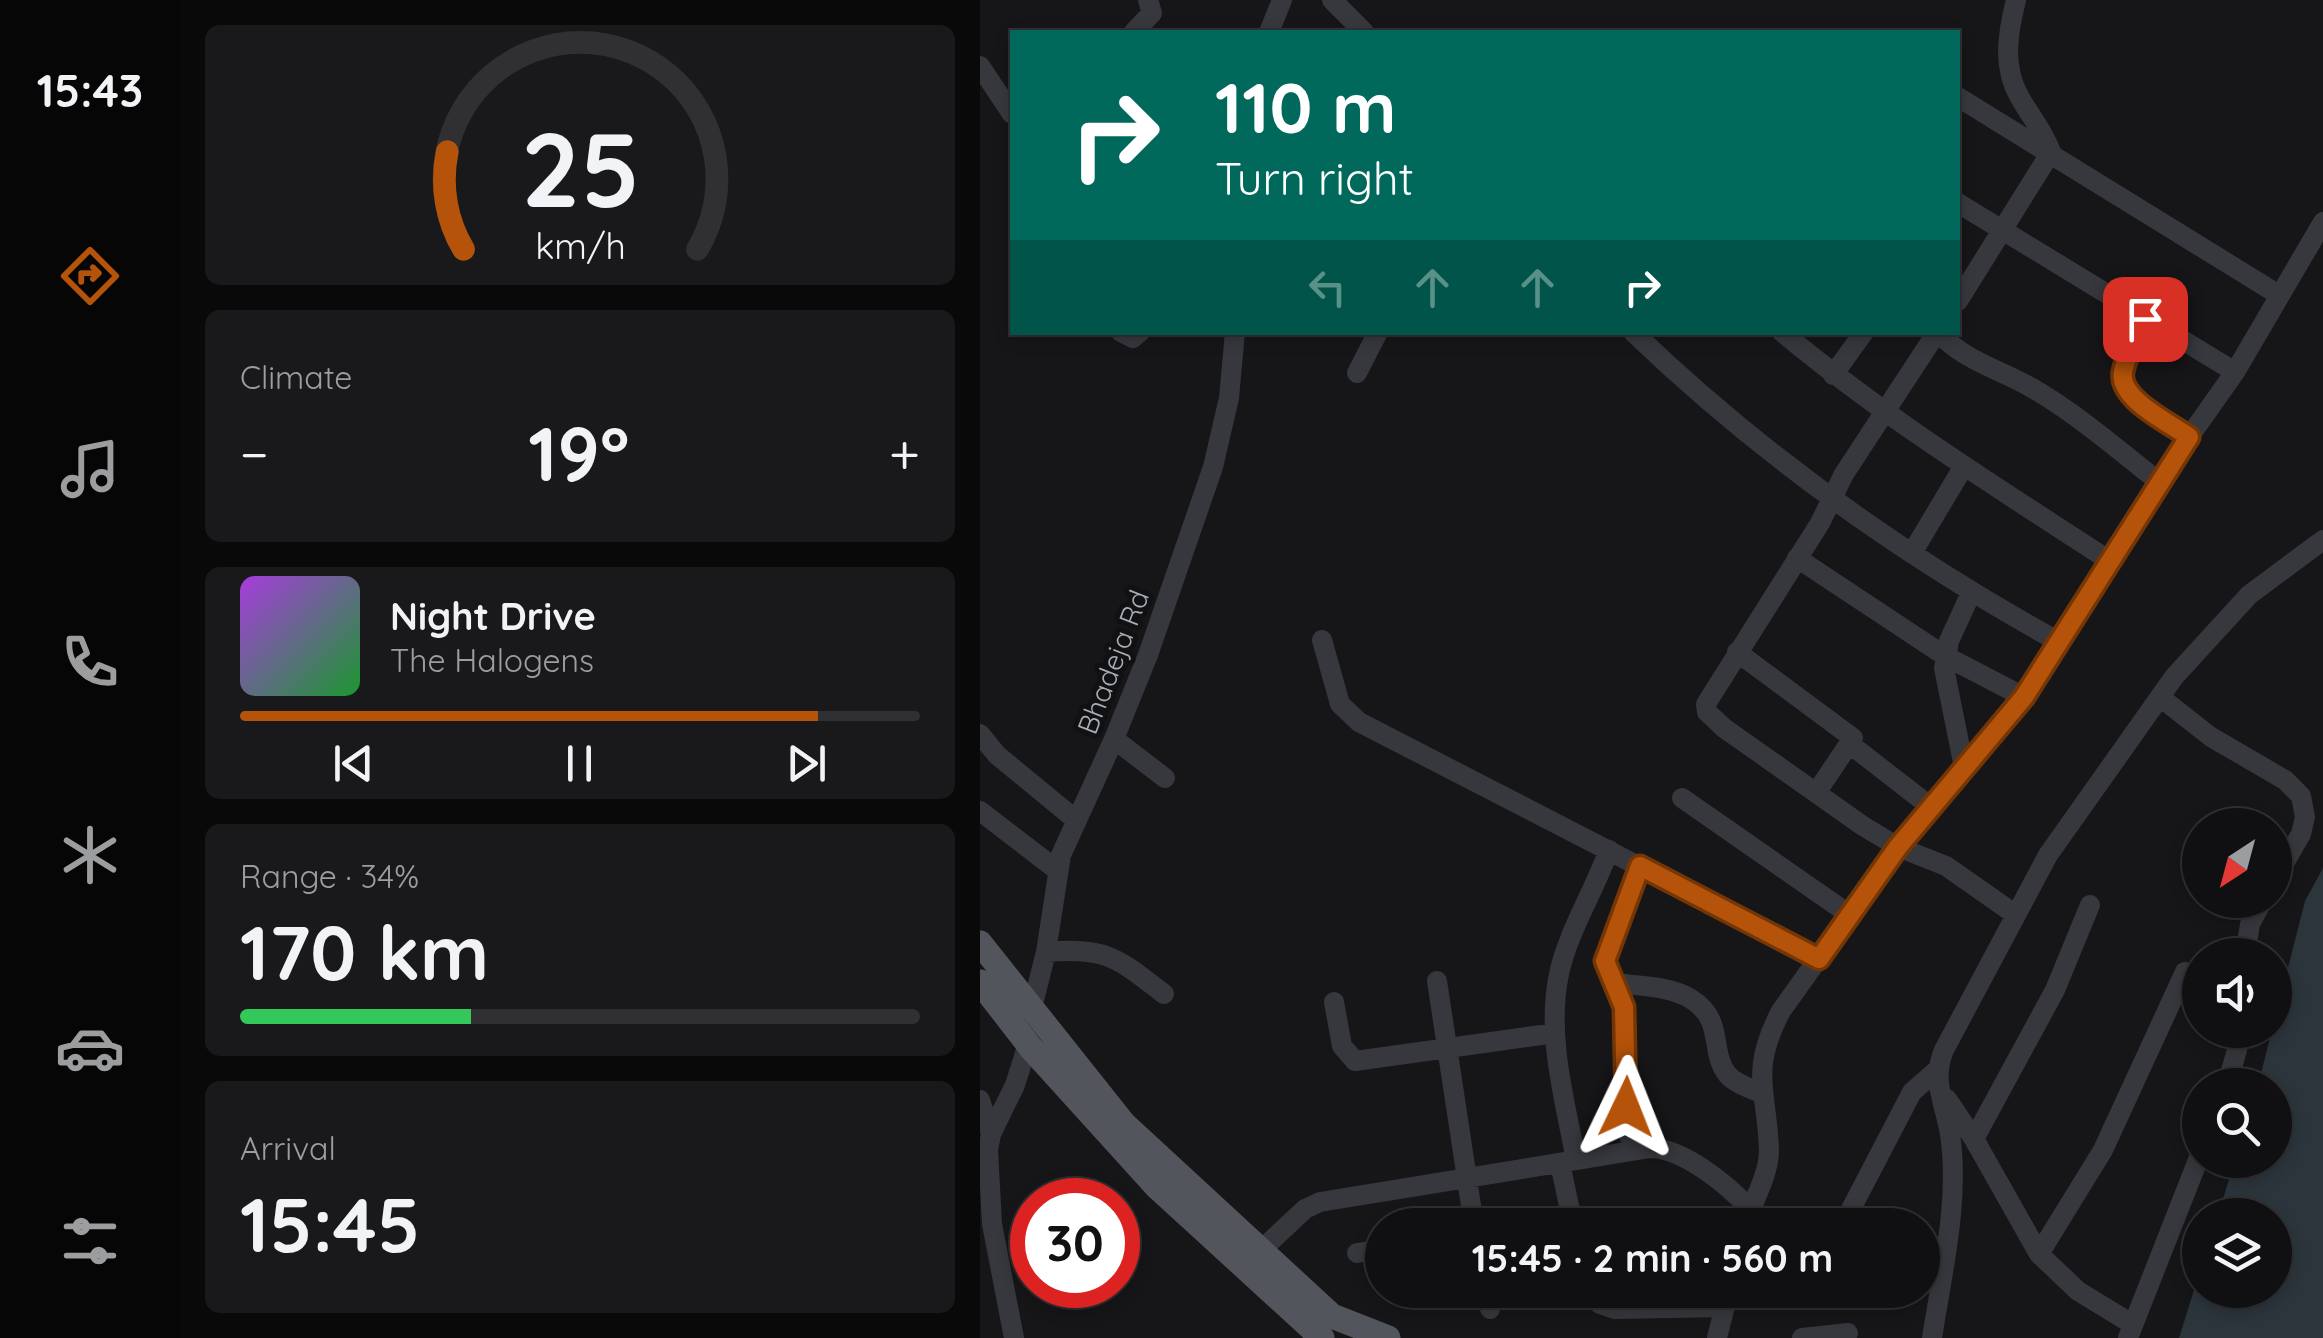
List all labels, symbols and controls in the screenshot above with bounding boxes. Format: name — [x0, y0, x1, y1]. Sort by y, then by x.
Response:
text: 15:43 — [37, 62, 143, 118]
text: 110 m — [1215, 63, 1397, 151]
icon: right — [1050, 70, 1180, 200]
text: 25 — [520, 103, 640, 233]
text: Turn right — [1215, 150, 1414, 206]
text: km/h — [535, 223, 625, 268]
icon: directions — [55, 241, 125, 311]
icon: left — [1300, 260, 1355, 315]
icon: ahead — [1405, 260, 1460, 315]
icon: ahead — [1510, 260, 1565, 315]
icon: right — [1615, 260, 1670, 315]
pin — [2103, 277, 2188, 362]
icon: arrive — [2118, 292, 2173, 347]
text: Climate — [240, 357, 352, 397]
text: 19° — [528, 406, 629, 500]
text: − — [240, 419, 269, 488]
text: + — [889, 419, 920, 488]
icon: music — [55, 434, 125, 504]
street label: Bhadeja Rd — [1069, 585, 1156, 739]
text: Night Drive — [390, 592, 596, 640]
icon: phone — [55, 627, 125, 697]
text: The Halogens — [390, 640, 594, 680]
icon: previous — [326, 736, 381, 791]
icon: pause — [552, 736, 607, 791]
icon: next — [779, 736, 834, 791]
north arrow — [2182, 808, 2292, 918]
map controls — [2182, 808, 2292, 1308]
icon: climate — [55, 820, 125, 890]
text: Range · 34% — [240, 856, 419, 896]
text: 170 km — [240, 905, 489, 999]
button: sound — [2182, 938, 2292, 1048]
icon: car — [55, 1013, 125, 1083]
position arrow — [1574, 1055, 1678, 1159]
button: search — [2182, 1068, 2292, 1178]
text: Arrival — [240, 1128, 336, 1168]
text: 15:45 — [240, 1177, 420, 1271]
speed limit sign: 30 — [1010, 1178, 1140, 1308]
button: layers — [2182, 1198, 2292, 1308]
icon: filters — [55, 1206, 125, 1276]
text: 15:45 · 2 min · 560 m — [1472, 1234, 1833, 1282]

